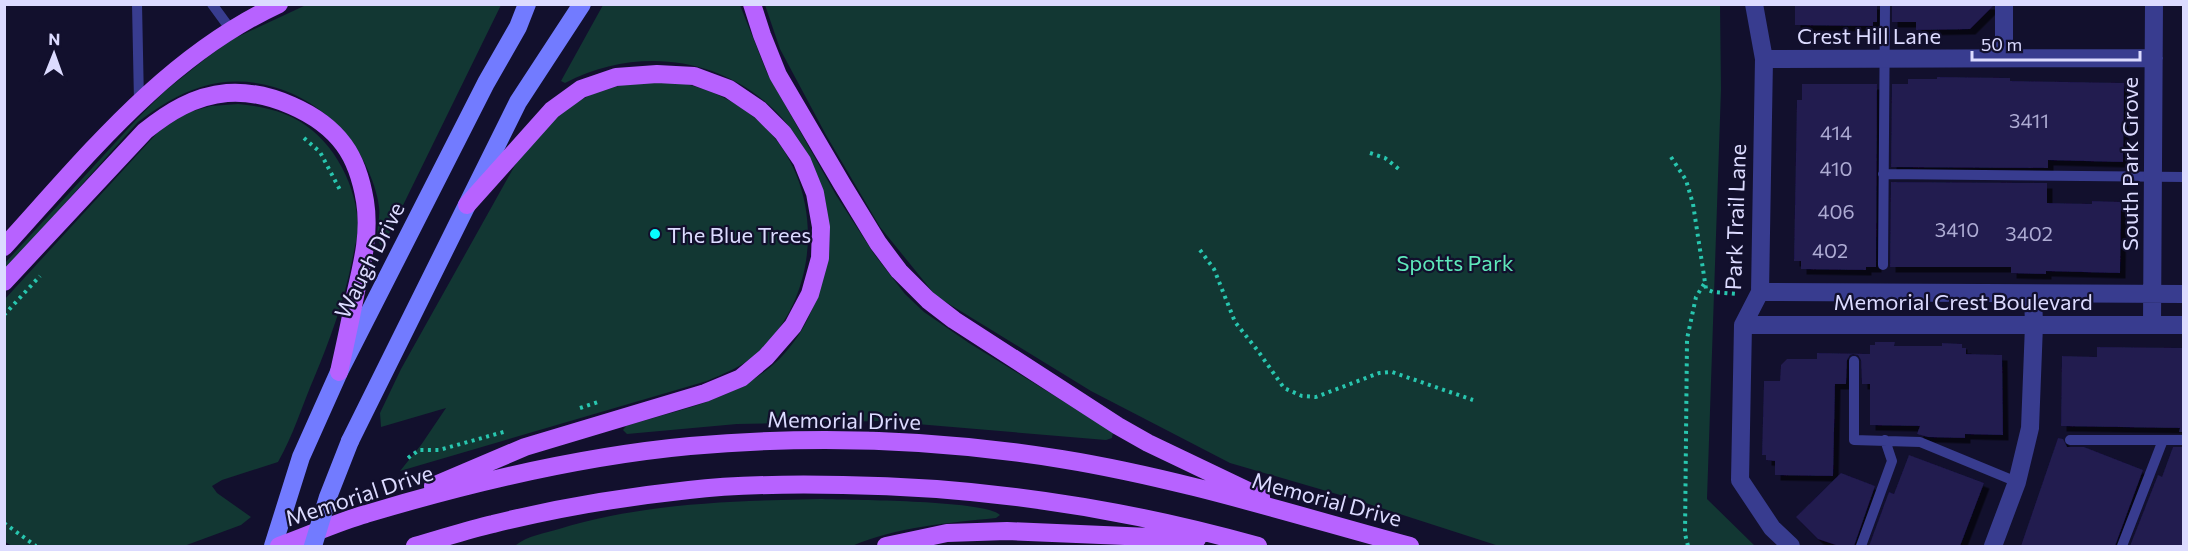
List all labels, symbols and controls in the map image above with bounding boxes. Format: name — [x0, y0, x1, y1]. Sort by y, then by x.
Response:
street label: Crest Hill Lane — [1797, 22, 1941, 49]
north arrow — [24, 24, 84, 84]
scale bar — [1972, 24, 2140, 62]
text: N — [48, 29, 60, 48]
text: 50 m — [1981, 33, 2022, 55]
street label: South Park Grove — [2116, 77, 2143, 251]
house number: 3411 — [2009, 108, 2049, 132]
house number: 414 — [1820, 120, 1852, 144]
street label: Park Trail Lane — [1719, 143, 1751, 291]
house number: 410 — [1820, 156, 1853, 180]
street label: Waugh Drive — [328, 197, 410, 323]
house number: 406 — [1817, 199, 1855, 223]
house number: 3410 — [1935, 217, 1979, 241]
place label: The Blue Trees — [667, 221, 811, 248]
house number: 3402 — [2005, 221, 2053, 245]
marker: The Blue Trees — [648, 227, 662, 241]
house number: 402 — [1812, 238, 1848, 262]
park label: Spotts Park — [1396, 249, 1514, 276]
street label: Memorial Crest Boulevard — [1833, 288, 2093, 315]
street label: Memorial Drive — [767, 405, 921, 435]
street label: Memorial Drive — [282, 458, 436, 532]
street label: Memorial Drive — [1249, 466, 1405, 532]

